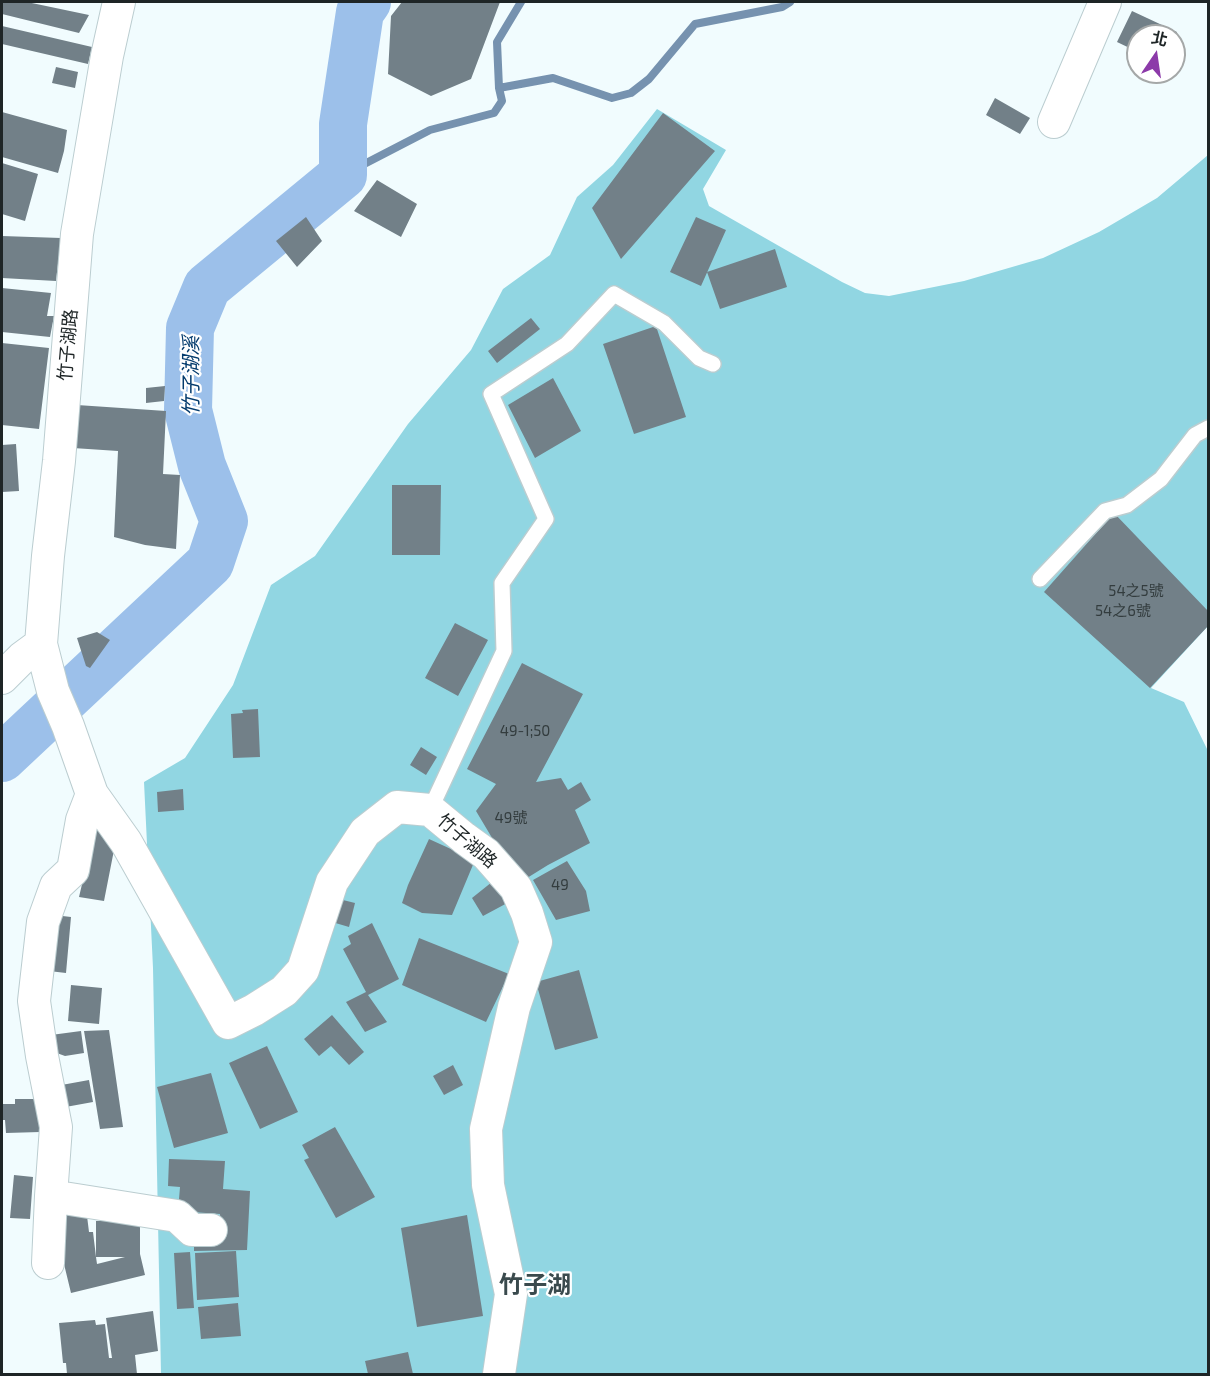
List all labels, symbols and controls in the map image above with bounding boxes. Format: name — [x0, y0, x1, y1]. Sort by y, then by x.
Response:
north arrow — [1126, 24, 1186, 84]
text: 北 — [1150, 27, 1170, 49]
street label: 竹子湖路 — [54, 308, 82, 382]
water label: 竹子湖溪 — [179, 336, 203, 416]
house number: 54之5號 — [1108, 582, 1164, 600]
house number: 54之6號 — [1095, 602, 1151, 620]
house number: 49-1;50 — [500, 722, 550, 740]
street label: 竹子湖路 — [433, 809, 501, 873]
house number: 49號 — [495, 809, 527, 827]
house number: 49 — [551, 876, 569, 894]
district label: 竹子湖 — [499, 1271, 571, 1299]

